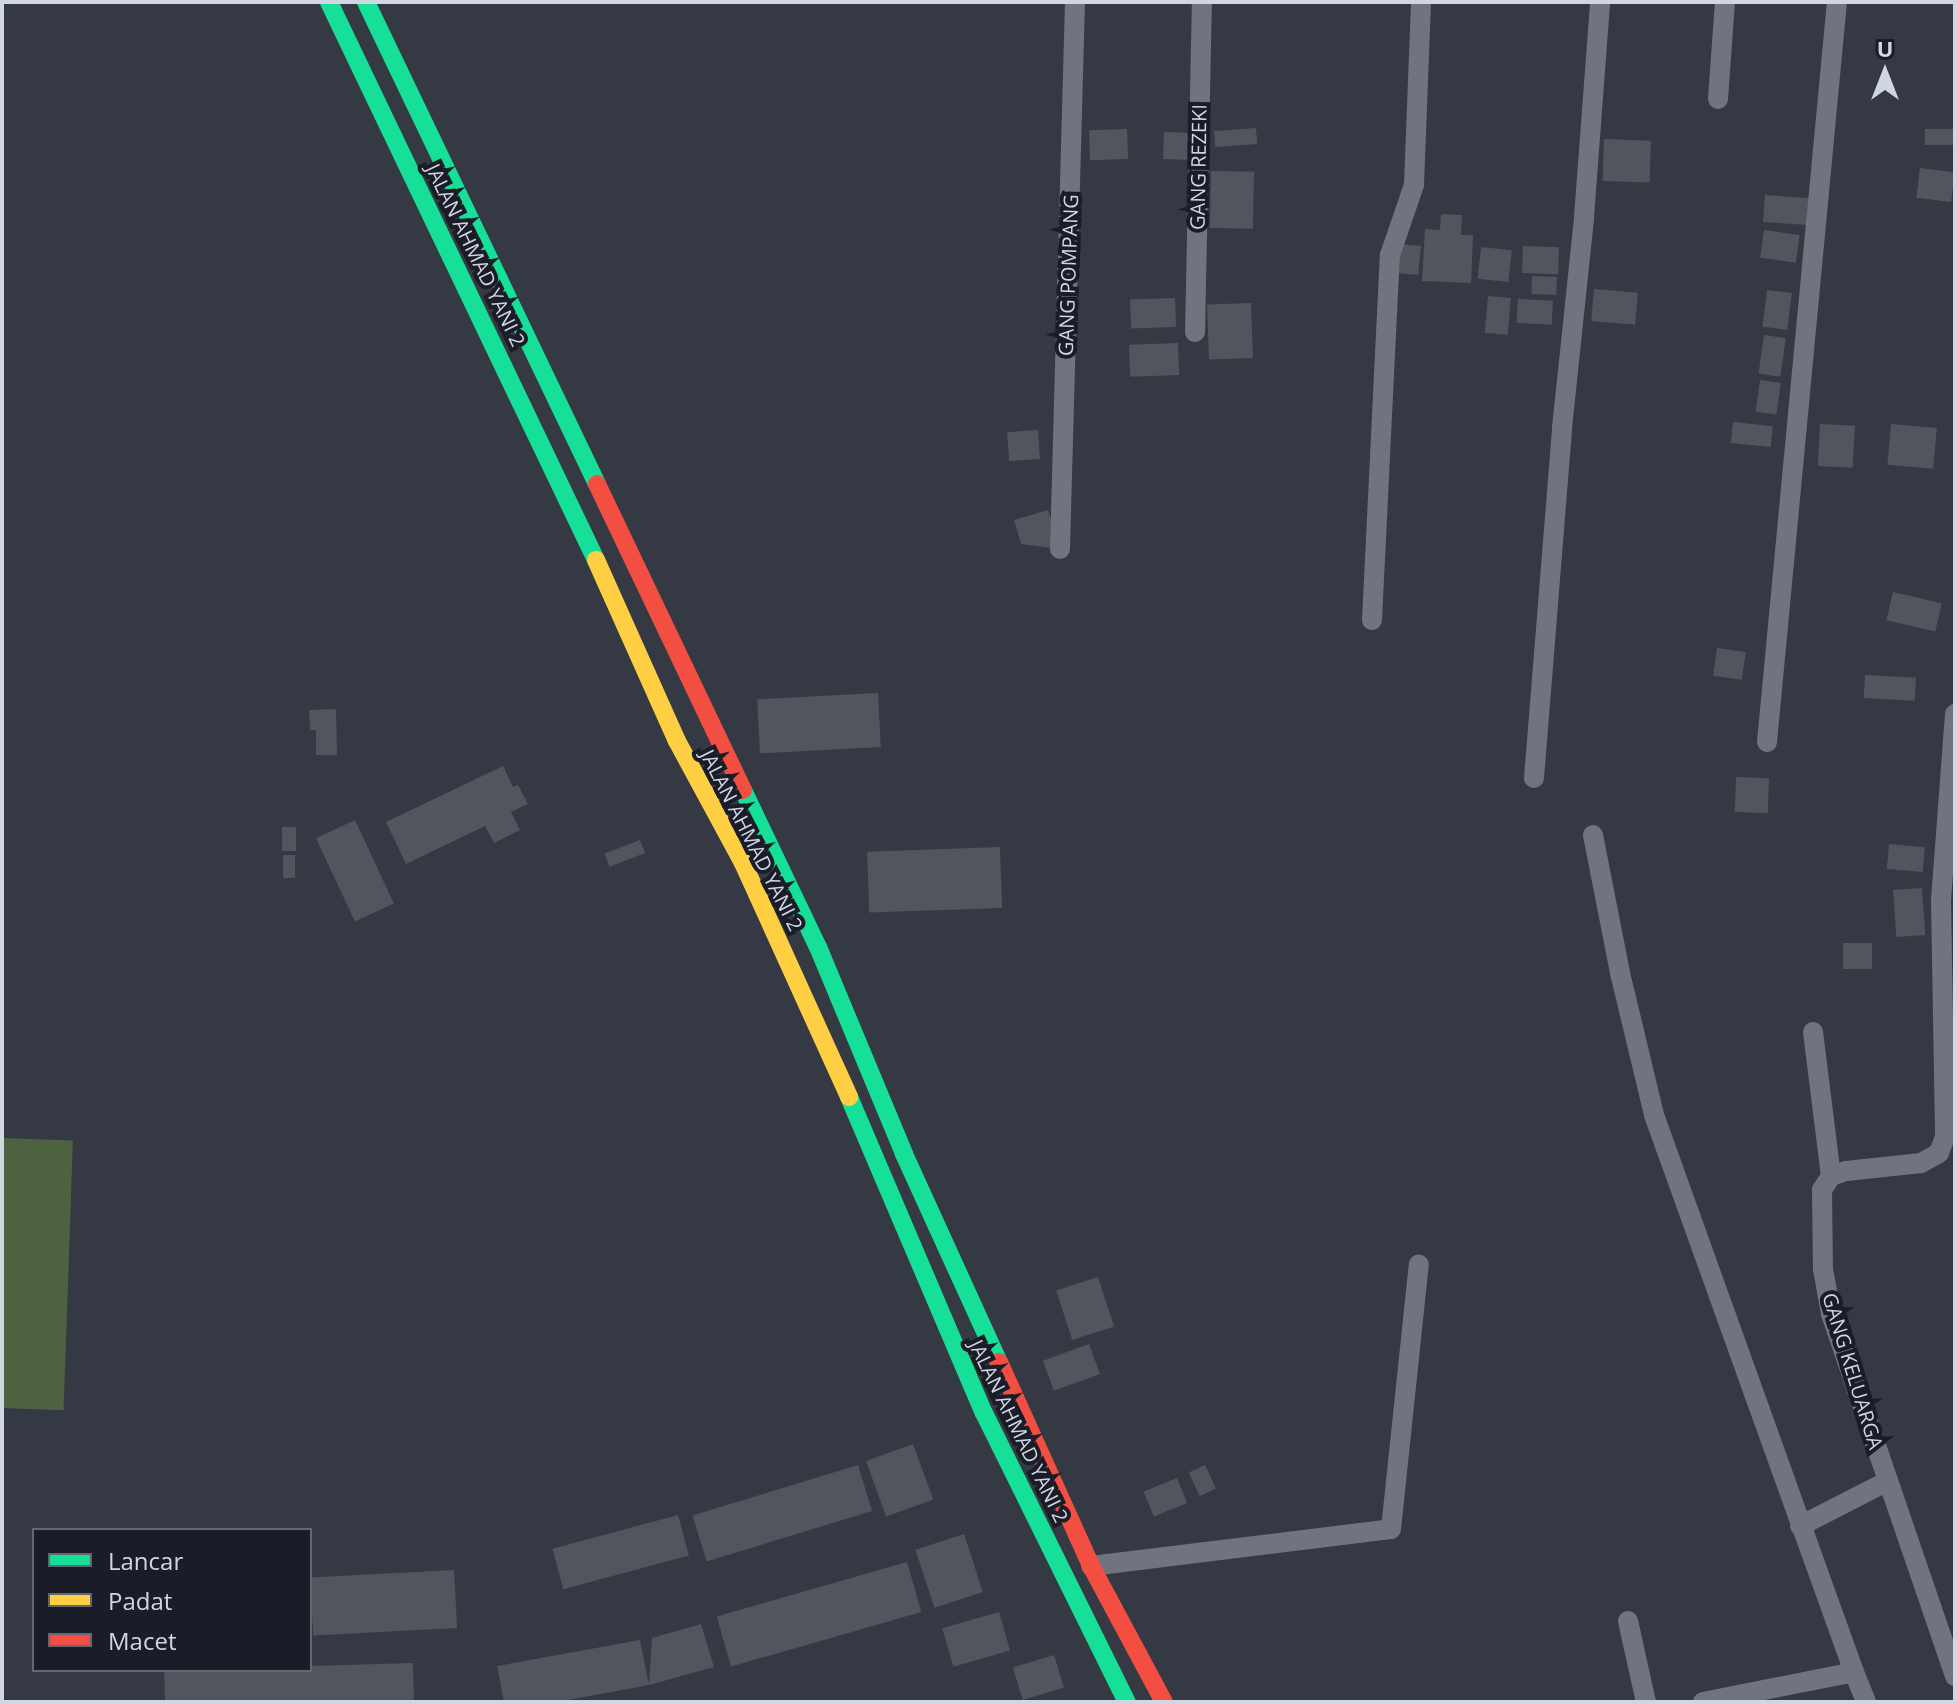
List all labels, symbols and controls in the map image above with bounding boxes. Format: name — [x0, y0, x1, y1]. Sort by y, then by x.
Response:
north arrow — [1845, 32, 1925, 112]
text: U — [1877, 33, 1893, 63]
street label: GANG REZEKI — [1185, 104, 1211, 230]
street label: JALAN AHMAD YANI 2 — [421, 160, 531, 350]
street label: GANG POMPANG — [1053, 194, 1083, 356]
street label: JALAN AHMAD YANI 2 — [696, 745, 808, 935]
street label: GANG KELUARGA — [1818, 1290, 1888, 1452]
street label: JALAN AHMAD YANI 2 — [964, 1336, 1074, 1526]
legend — [32, 1528, 312, 1672]
text: Lancar — [108, 1544, 183, 1577]
text: Padat — [108, 1584, 172, 1617]
text: Macet — [108, 1624, 176, 1657]

